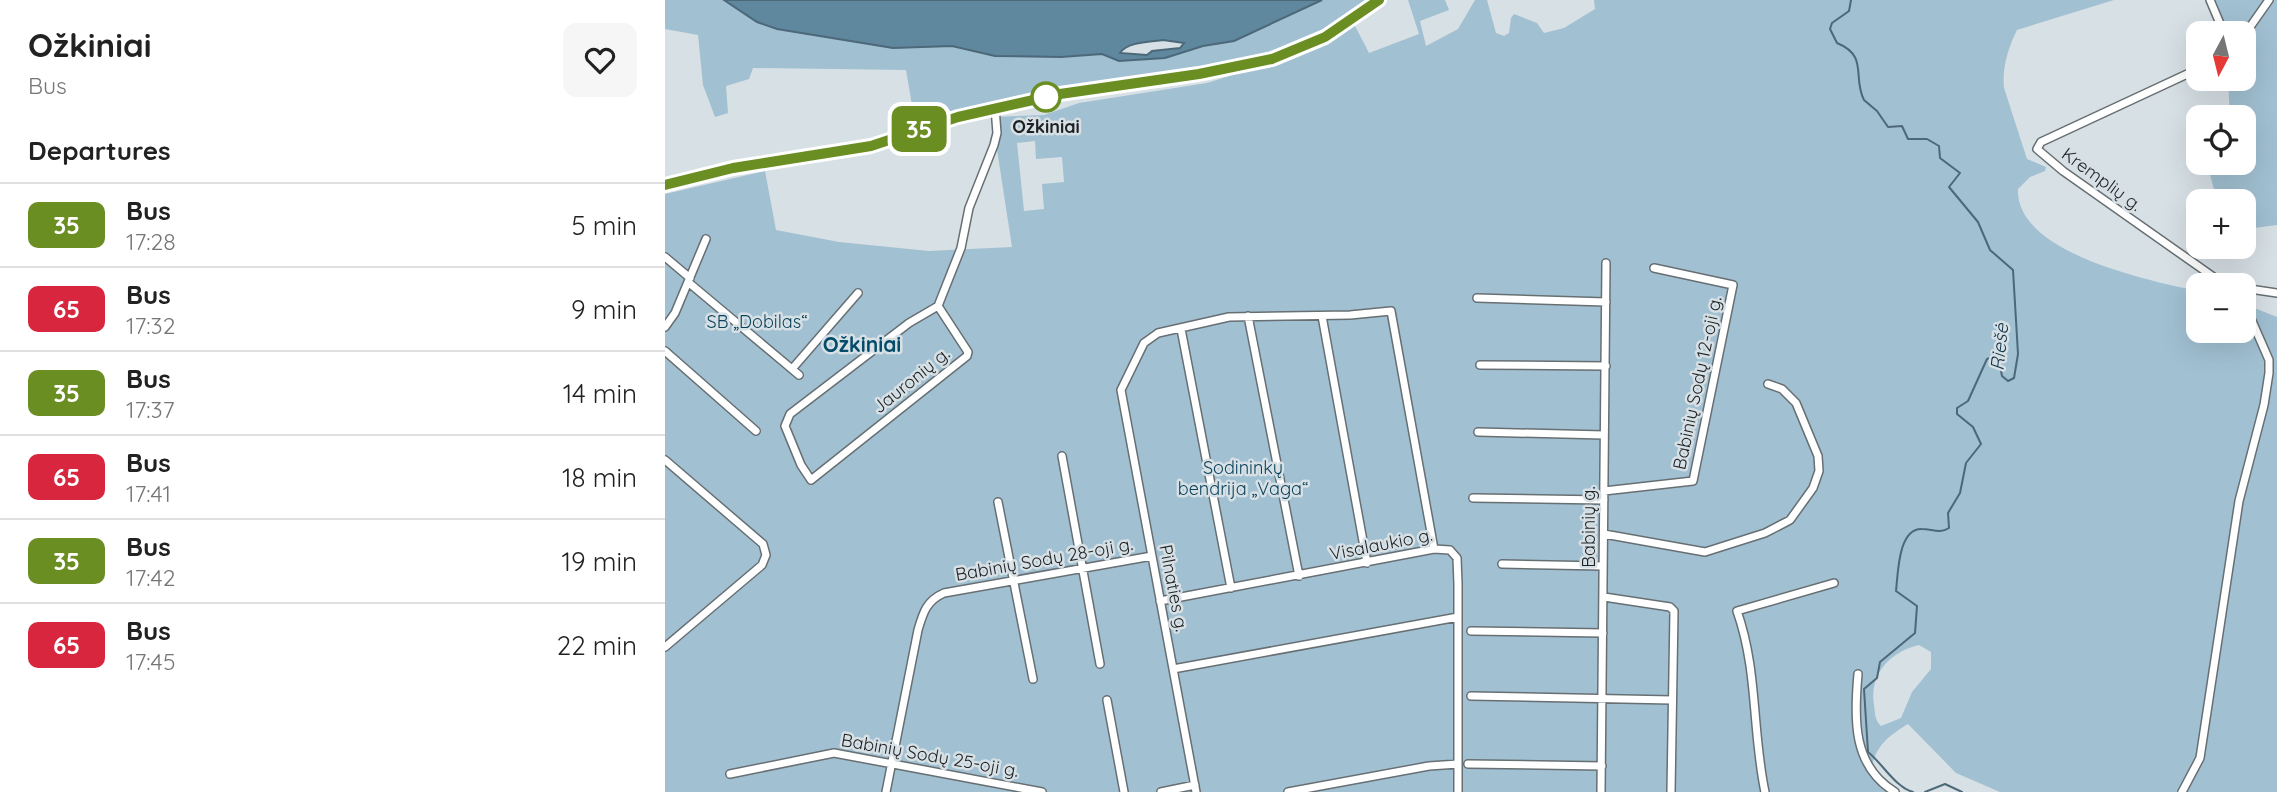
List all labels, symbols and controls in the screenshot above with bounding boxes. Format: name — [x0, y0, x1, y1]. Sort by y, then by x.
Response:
north arrow — [2186, 21, 2256, 91]
map controls — [2186, 21, 2256, 343]
button: heart — [563, 23, 637, 97]
text: Ožkiniai — [28, 24, 152, 65]
text: Bus — [28, 71, 67, 100]
marker: Ožkiniai — [1031, 82, 1061, 112]
button: locate — [2186, 105, 2256, 175]
line badge: 35 — [887, 106, 951, 152]
text: 35 — [906, 114, 932, 144]
place label: Ožkiniai — [1012, 115, 1080, 138]
text: Departures — [28, 134, 171, 167]
street label: Kremplių g. — [2057, 142, 2147, 216]
button: + — [2186, 189, 2256, 259]
text: Bus — [126, 194, 171, 227]
text: 5 min — [571, 209, 637, 242]
text: 35 — [53, 210, 80, 240]
text: 17:28 — [126, 227, 176, 256]
button: − — [2186, 273, 2256, 343]
text: Bus — [126, 278, 171, 311]
text: 9 min — [571, 293, 637, 326]
text: 65 — [53, 294, 80, 324]
street label: Babinių Sodų 12-oji g. — [1667, 294, 1727, 472]
park label: SB „Dobilas“ — [707, 310, 807, 333]
text: 17:32 — [126, 311, 175, 340]
water label: Riešė — [1985, 321, 2014, 372]
district label: Ožkiniai — [823, 331, 901, 357]
street label: Jauronių g. — [868, 342, 954, 418]
text: Bus — [126, 362, 171, 395]
text: 14 min — [563, 377, 637, 410]
text: 35 — [53, 378, 80, 408]
text: 17:37 — [126, 395, 174, 424]
text: Bus — [126, 446, 171, 479]
park label: Sodininkų bendrija „Vaga“ — [1178, 456, 1308, 500]
text: 18 min — [562, 461, 637, 494]
text: 65 — [53, 462, 80, 492]
text: 17:41 — [126, 479, 171, 508]
street label: Babinių g. — [1577, 486, 1600, 568]
street label: Visalaukio g. — [1328, 523, 1434, 565]
text: Bus — [126, 530, 171, 563]
street label: Babinių Sodų 28-oji g. — [953, 532, 1135, 586]
street label: Pilnaties g. — [1154, 543, 1194, 633]
text: 19 min — [561, 545, 637, 578]
text: 35 — [53, 546, 80, 576]
text: 17:42 — [126, 563, 175, 592]
text: Bus — [126, 614, 171, 647]
text: 22 min — [557, 629, 637, 662]
text: 65 — [53, 630, 80, 660]
text: 17:45 — [126, 647, 175, 676]
street label: Babinių Sodų 25-oji g. — [839, 728, 1021, 782]

